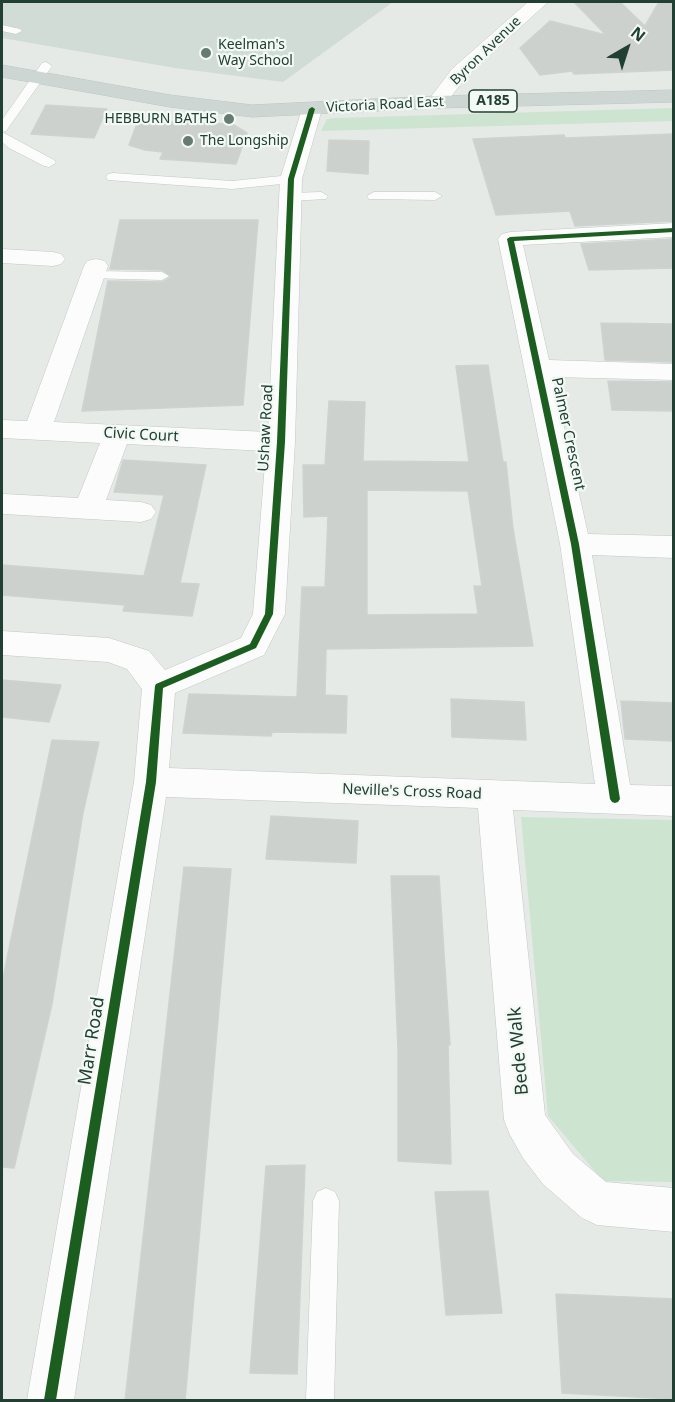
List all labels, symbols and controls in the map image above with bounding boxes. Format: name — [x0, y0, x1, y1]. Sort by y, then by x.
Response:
street label: Byron Avenue — [447, 13, 525, 89]
north arrow — [597, 18, 657, 78]
text: N — [626, 21, 650, 47]
place label: Keelman's Way School — [218, 37, 293, 70]
marker: Keelman's Way School — [199, 46, 213, 60]
road number: A185 — [469, 90, 517, 112]
street label: Victoria Road East — [326, 94, 444, 116]
place label: HEBBURN BATHS — [105, 111, 217, 127]
marker: HEBBURN BATHS — [222, 112, 236, 126]
place label: The Longship — [200, 133, 289, 149]
marker: The Longship — [181, 134, 195, 148]
street label: Palmer Crescent — [547, 376, 589, 492]
street label: Ushaw Road — [255, 384, 277, 472]
street label: Civic Court — [103, 424, 179, 446]
street label: Neville's Cross Road — [342, 781, 482, 803]
street label: Marr Road — [74, 995, 110, 1087]
street label: Bede Walk — [504, 1006, 534, 1096]

